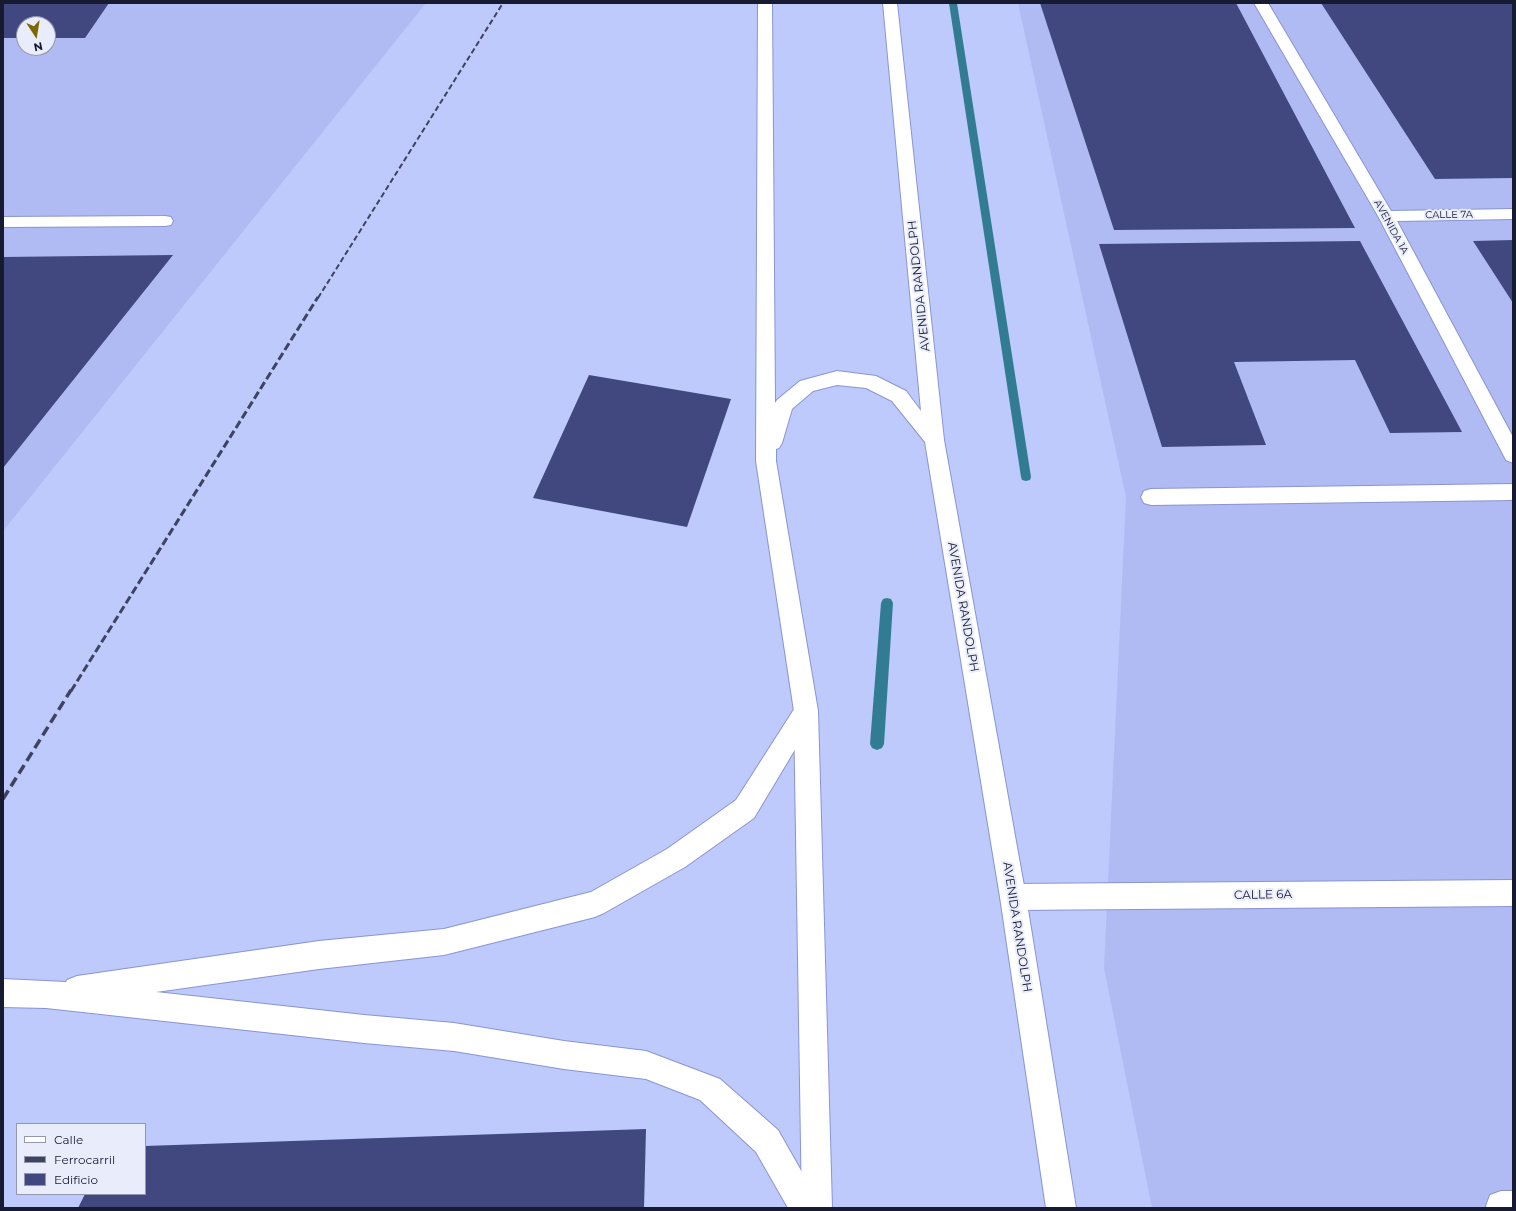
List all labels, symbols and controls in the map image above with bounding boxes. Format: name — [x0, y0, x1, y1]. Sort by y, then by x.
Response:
north arrow — [16, 16, 56, 56]
text: N — [32, 39, 44, 55]
street label: AVENIDA 1A — [1371, 198, 1411, 256]
street label: CALLE 7A — [1425, 209, 1473, 221]
street label: AVENIDA RANDOLPH — [905, 220, 933, 352]
street label: AVENIDA RANDOLPH — [944, 541, 982, 673]
street label: AVENIDA RANDOLPH — [1000, 861, 1034, 993]
street label: CALLE 6A — [1234, 887, 1292, 903]
legend — [16, 1123, 146, 1195]
text: Calle — [54, 1132, 83, 1147]
text: Ferrocarril — [54, 1152, 115, 1167]
text: Edificio — [54, 1172, 98, 1187]

